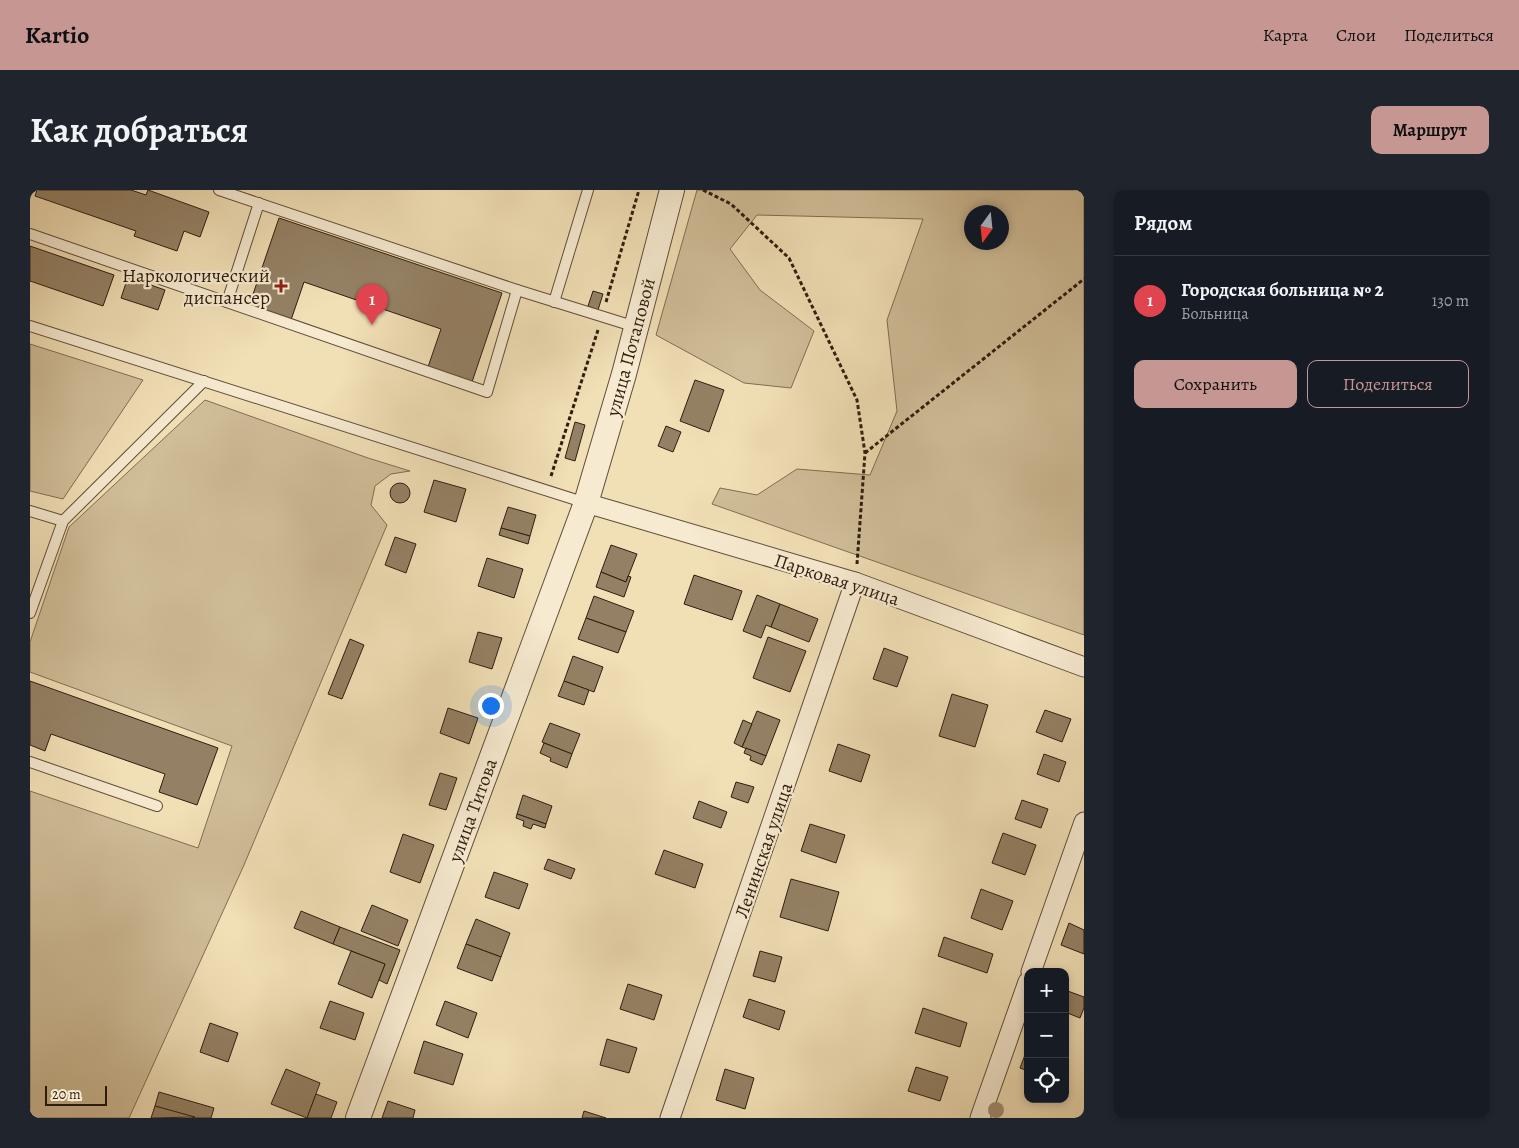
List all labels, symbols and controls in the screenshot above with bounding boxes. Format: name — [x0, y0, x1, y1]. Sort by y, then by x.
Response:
text: Kartio — [25, 19, 89, 51]
text: Карта — [1263, 23, 1308, 47]
text: Слои — [1336, 23, 1376, 47]
text: Поделиться — [1404, 23, 1494, 47]
text: Как добраться — [30, 106, 248, 154]
button: Маршрут — [1371, 106, 1489, 154]
north arrow — [964, 205, 1009, 250]
text: Рядом — [1134, 209, 1192, 237]
place label: Наркологический диспансер — [122, 263, 270, 311]
street label: улица Потаповой — [600, 275, 662, 420]
text: Городская больница № 2 — [1181, 277, 1384, 303]
marker: Наркологический диспансер — [274, 279, 288, 293]
pin: 1 — [356, 284, 388, 325]
text: 1 — [1147, 290, 1153, 312]
text: 130 m — [1432, 290, 1469, 312]
text: Больница — [1181, 303, 1249, 325]
button: Сохранить — [1134, 360, 1297, 408]
button: Поделиться — [1307, 360, 1469, 408]
street label: Парковая улица — [771, 547, 903, 613]
your location — [478, 693, 504, 719]
street label: улица Титова — [442, 754, 504, 867]
street label: Ленинская улица — [729, 779, 799, 922]
map controls — [1024, 968, 1069, 1103]
button: + — [1024, 968, 1069, 1013]
button: − — [1024, 1013, 1069, 1058]
button: locate — [1024, 1058, 1069, 1103]
scale bar — [45, 1083, 108, 1106]
text: 20 m — [52, 1085, 81, 1104]

